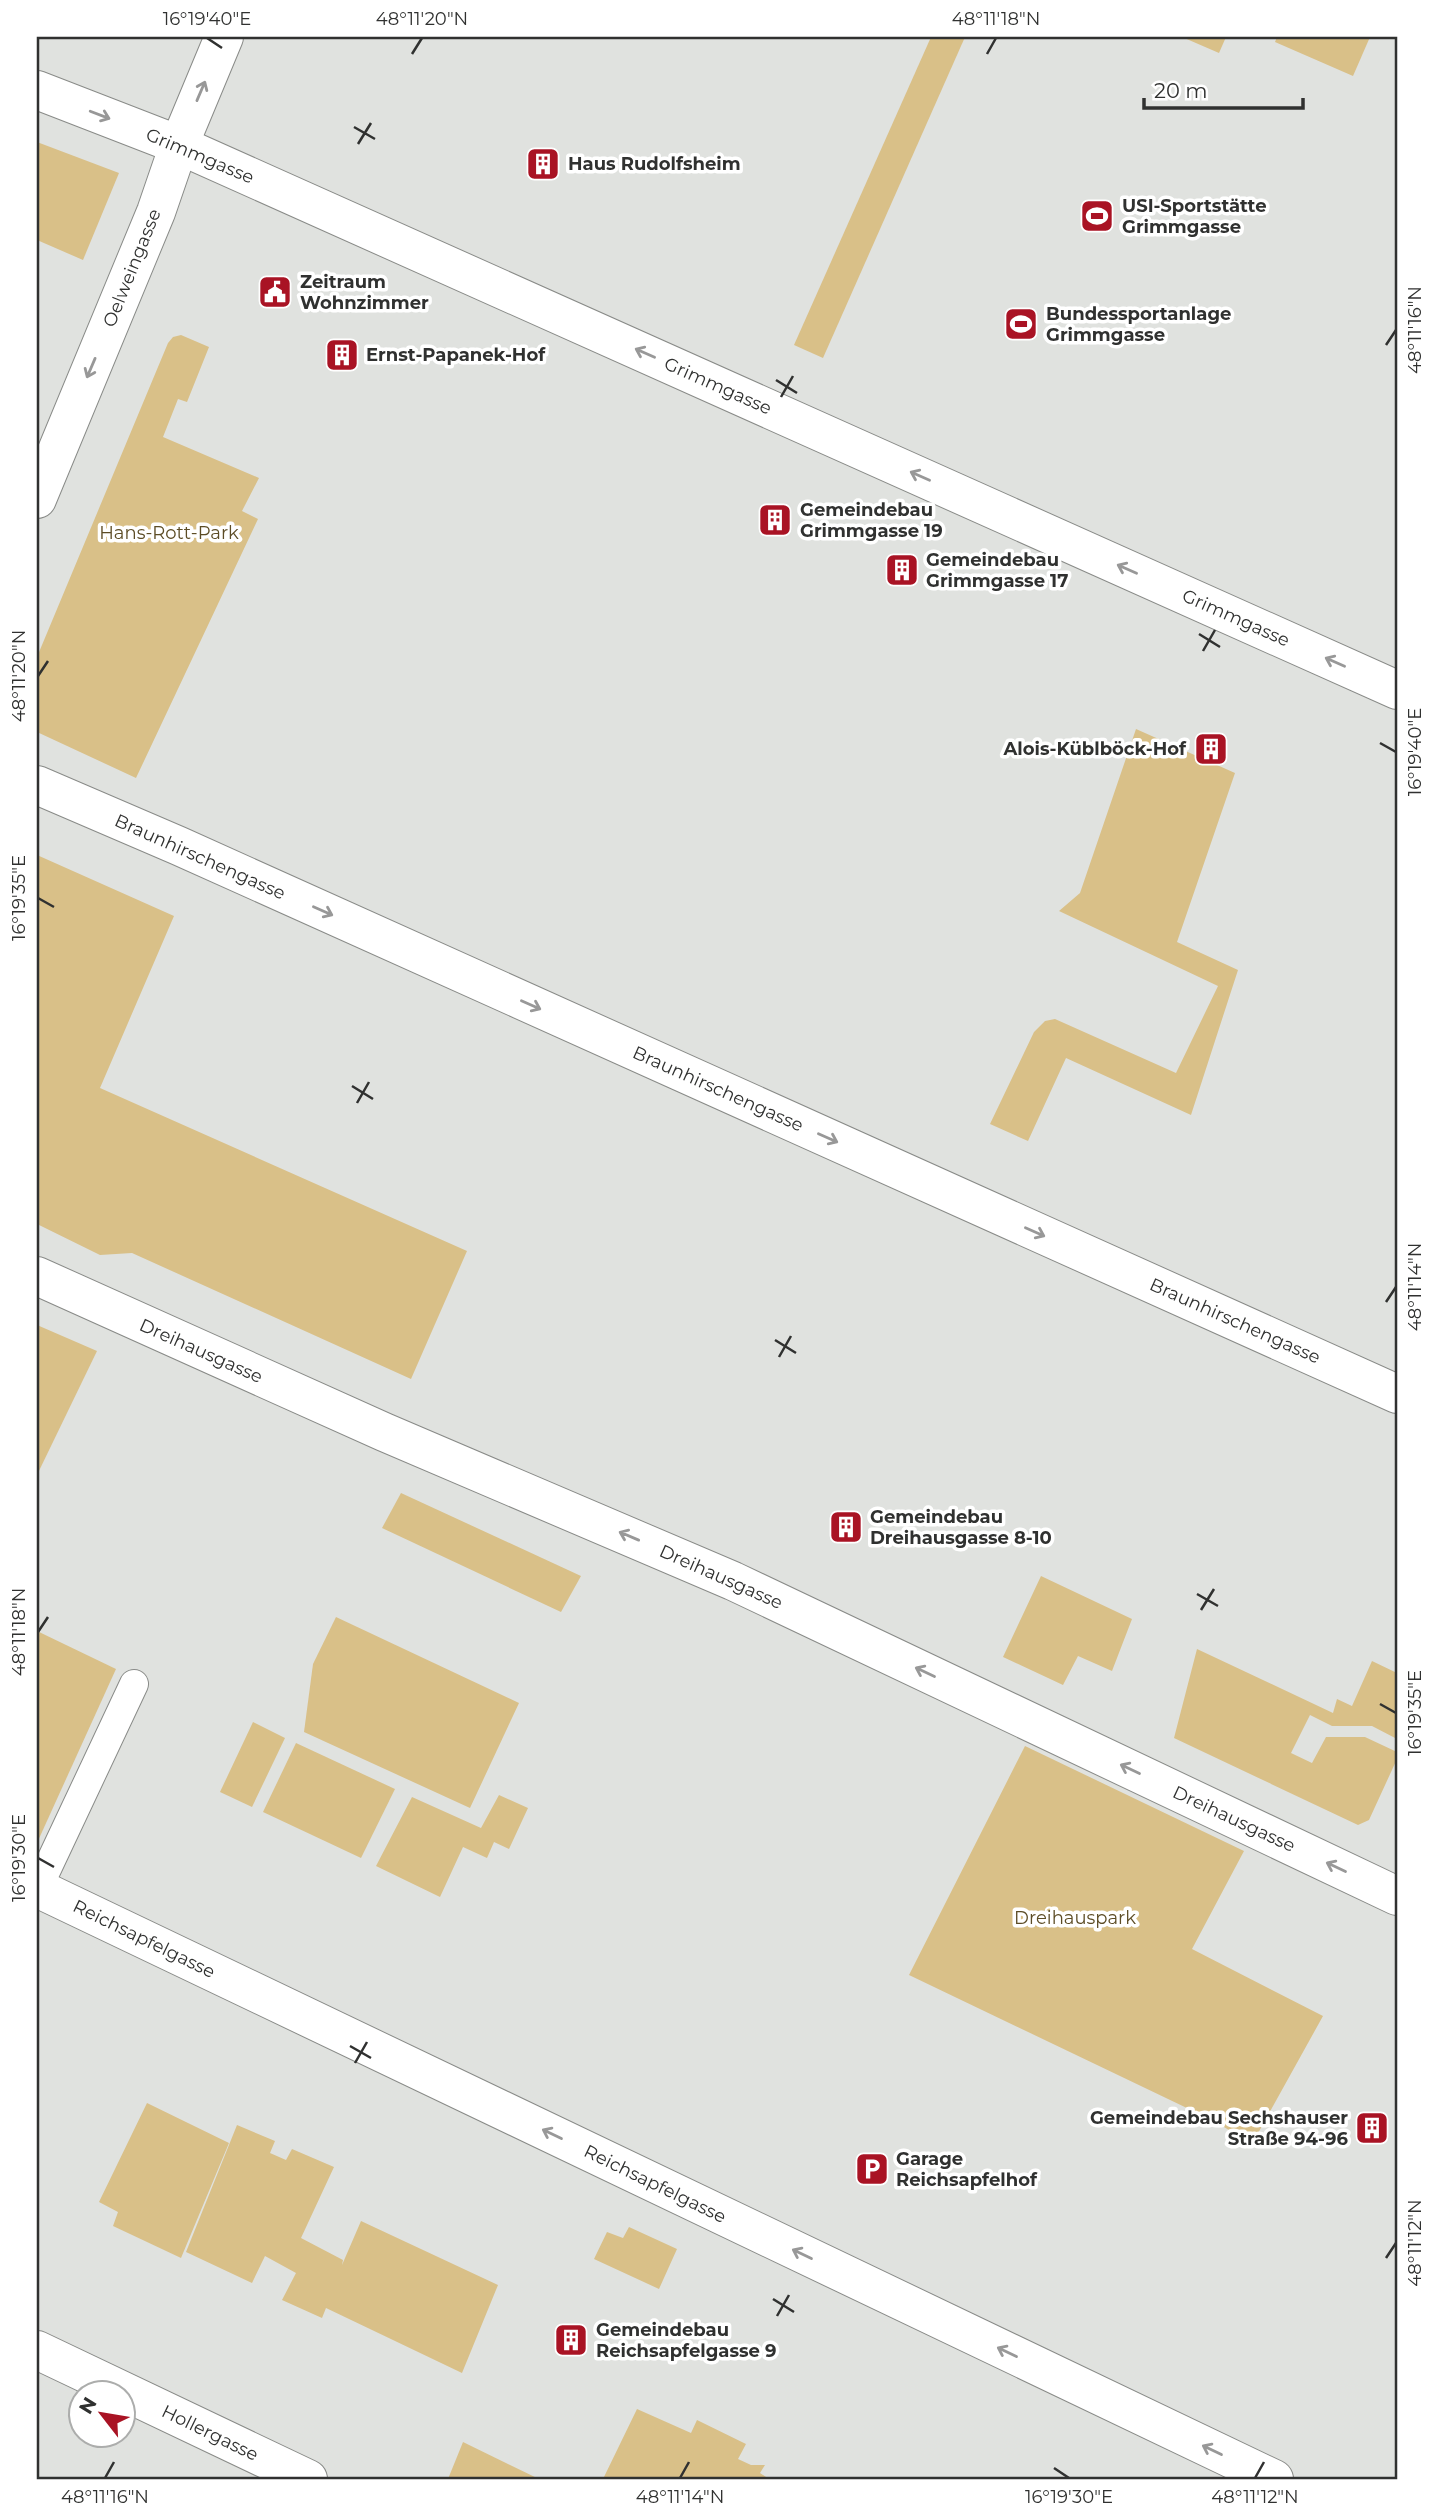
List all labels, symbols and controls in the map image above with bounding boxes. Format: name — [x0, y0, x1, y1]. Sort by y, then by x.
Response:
text: 16°19'40"E — [163, 8, 251, 30]
text: 48°11'20"N — [376, 8, 468, 30]
text: 48°11'18"N — [952, 8, 1040, 30]
scale bar — [1144, 66, 1303, 110]
text: 20 m — [1154, 78, 1208, 103]
one-way arrow — [195, 81, 208, 102]
one-way arrow — [89, 109, 111, 122]
street label: Grimmgasse — [143, 123, 258, 189]
building icon: Haus Rudolfsheim — [524, 145, 562, 183]
place label: Haus Rudolfsheim — [568, 153, 741, 175]
place label: USI-Sportstätte Grimmgasse — [1122, 195, 1267, 238]
sports icon: USI-Sportstätte Grimmgasse — [1078, 197, 1116, 235]
street label: Oelweingasse — [98, 206, 166, 330]
place label: Zeitraum Wohnzimmer — [300, 271, 429, 314]
public building icon: Zeitraum Wohnzimmer — [256, 273, 294, 311]
text: 48°11'16"N — [1404, 286, 1426, 374]
place label: Bundessportanlage Grimmgasse — [1046, 303, 1231, 346]
sports icon: Bundessportanlage Grimmgasse — [1002, 305, 1040, 343]
building icon: Ernst-Papanek-Hof — [323, 336, 361, 374]
place label: Ernst-Papanek-Hof — [366, 344, 546, 366]
one-way arrow — [635, 346, 656, 359]
street label: Grimmgasse — [661, 352, 775, 420]
one-way arrow — [84, 357, 97, 378]
one-way arrow — [909, 469, 931, 482]
place label: Gemeindebau Grimmgasse 19 — [800, 499, 943, 542]
building icon: Gemeindebau Grimmgasse 19 — [756, 501, 794, 539]
park label: Hans-Rott-Park — [99, 522, 239, 544]
place label: Gemeindebau Grimmgasse 17 — [926, 549, 1068, 592]
building icon: Gemeindebau Grimmgasse 17 — [883, 551, 921, 589]
one-way arrow — [1117, 562, 1138, 575]
street label: Grimmgasse — [1179, 584, 1293, 652]
text: 48°11'20"N — [8, 630, 30, 722]
one-way arrow — [1325, 655, 1346, 668]
text: 16°19'40"E — [1404, 708, 1426, 796]
building icon: Alois-Küblböck-Hof — [1192, 730, 1230, 768]
place label: Alois-Küblböck-Hof — [1003, 738, 1187, 760]
street label: Braunhirschengasse — [111, 809, 289, 905]
text: 16°19'35"E — [8, 855, 30, 941]
one-way arrow — [312, 905, 334, 918]
one-way arrow — [520, 999, 541, 1012]
street label: Braunhirschengasse — [629, 1041, 807, 1137]
one-way arrow — [817, 1132, 838, 1145]
one-way arrow — [1024, 1226, 1045, 1239]
text: 48°11'14"N — [1404, 1243, 1426, 1331]
street label: Braunhirschengasse — [1146, 1273, 1324, 1369]
street label: Dreihausgasse — [136, 1314, 266, 1388]
place label: Gemeindebau Dreihausgasse 8-10 — [870, 1506, 1052, 1549]
building icon: Gemeindebau Dreihausgasse 8-10 — [827, 1508, 865, 1546]
one-way arrow — [618, 1529, 640, 1542]
street label: Dreihausgasse — [656, 1540, 786, 1614]
text: 48°11'18"N — [8, 1588, 30, 1676]
one-way arrow — [915, 1664, 936, 1678]
text: 16°19'35"E — [1404, 1670, 1426, 1756]
one-way arrow — [1120, 1762, 1141, 1775]
street label: Dreihausgasse — [1169, 1781, 1299, 1857]
text: 16°19'30"E — [8, 1814, 30, 1902]
one-way arrow — [1326, 1859, 1347, 1873]
street label: Reichsapfelgasse — [69, 1895, 219, 1983]
park label: Dreihauspark — [1014, 1907, 1136, 1929]
place label: Gemeindebau Sechshauser Straße 94-96 — [1090, 2107, 1349, 2150]
building icon: Gemeindebau Sechshauser Straße 94-96 — [1353, 2109, 1391, 2147]
one-way arrow — [542, 2127, 563, 2141]
street label: Reichsapfelgasse — [580, 2140, 730, 2228]
place label: Garage Reichsapfelhof — [896, 2148, 1038, 2191]
parking icon: Garage Reichsapfelhof — [853, 2150, 891, 2188]
text: 48°11'12"N — [1404, 2199, 1426, 2287]
one-way arrow — [792, 2246, 813, 2260]
place label: Gemeindebau Reichsapfelgasse 9 — [596, 2319, 776, 2362]
building icon: Gemeindebau Reichsapfelgasse 9 — [552, 2321, 590, 2359]
one-way arrow — [997, 2344, 1018, 2358]
north arrow — [66, 2380, 136, 2450]
text: N — [74, 2393, 102, 2418]
street label: Hollergasse — [158, 2400, 262, 2466]
one-way arrow — [1202, 2443, 1223, 2456]
text: 48°11'16"N — [61, 2486, 149, 2508]
text: 48°11'14"N — [636, 2486, 724, 2508]
text: 16°19'30"E — [1025, 2486, 1113, 2508]
text: 48°11'12"N — [1211, 2486, 1299, 2508]

